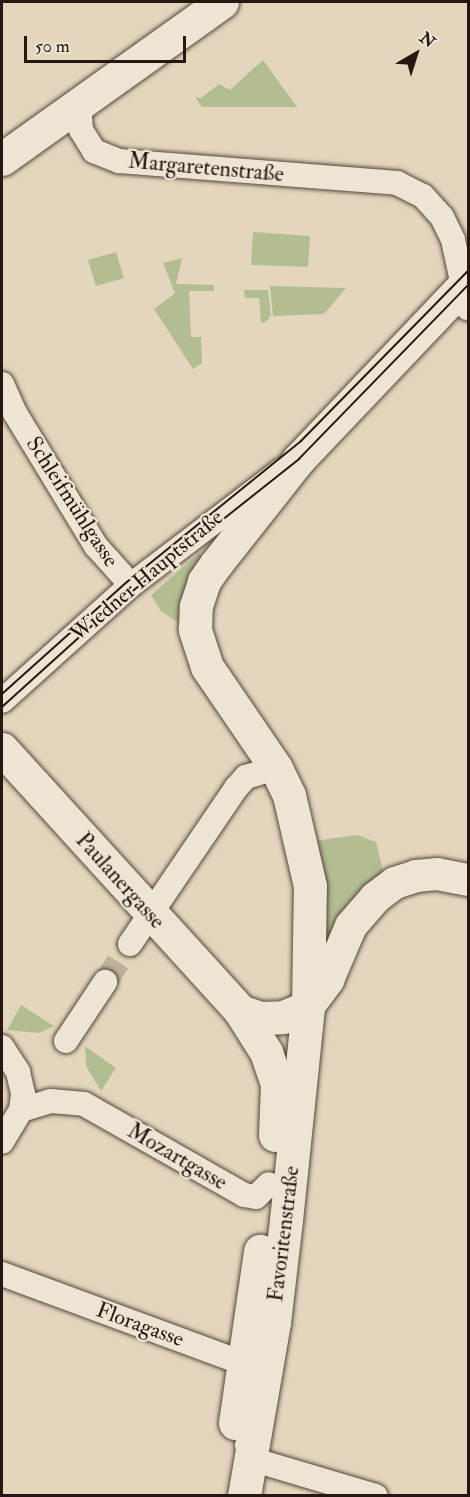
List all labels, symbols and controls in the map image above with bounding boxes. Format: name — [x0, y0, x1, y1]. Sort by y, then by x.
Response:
scale bar — [27, 24, 189, 62]
north arrow — [386, 24, 446, 84]
text: N — [415, 28, 439, 52]
text: 50 m — [35, 35, 70, 58]
street label: Margaretenstraße — [127, 148, 285, 188]
street label: Schleifmühlgasse — [20, 432, 124, 572]
street label: Wiedner Hauptstraße — [65, 504, 229, 648]
street label: Paulanergasse — [70, 827, 170, 935]
street label: Mozartgasse — [122, 1118, 232, 1196]
street label: Favoritenstraße — [263, 1165, 305, 1303]
street label: Floragasse — [93, 1297, 187, 1353]

